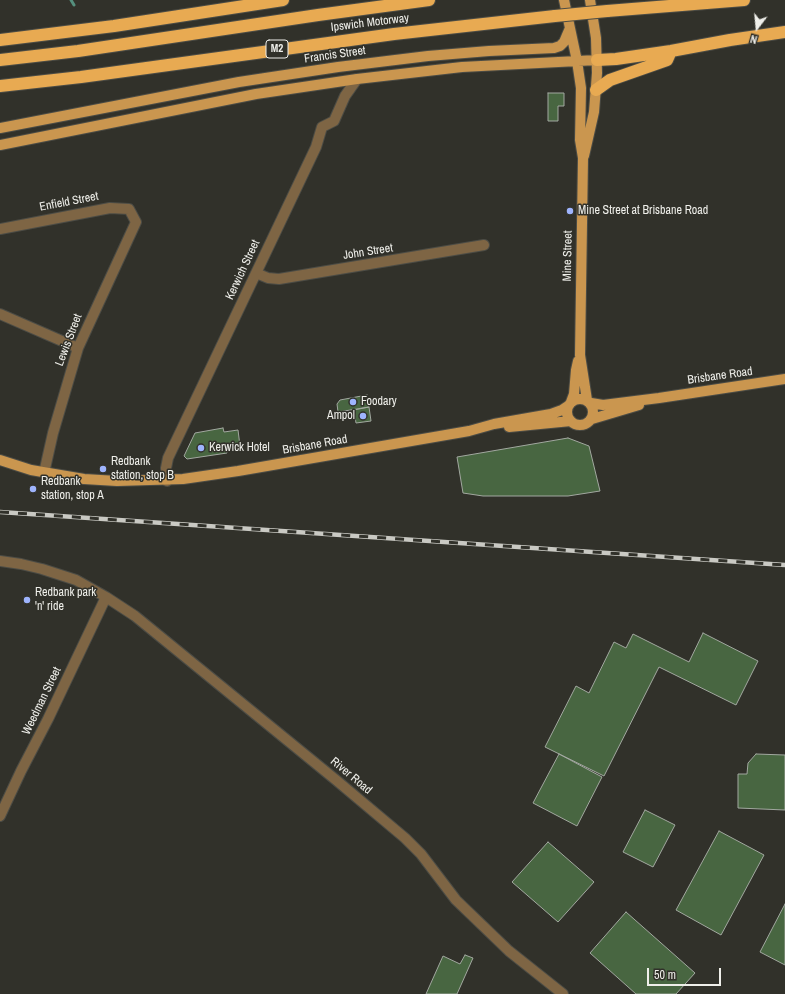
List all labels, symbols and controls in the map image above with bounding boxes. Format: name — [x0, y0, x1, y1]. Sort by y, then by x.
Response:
north arrow — [737, 8, 777, 48]
street label: Ipswich Motorway — [330, 11, 410, 35]
text: N — [749, 32, 759, 47]
road number: M2 — [266, 40, 288, 58]
street label: Francis Street — [303, 44, 367, 66]
street label: Enfield Street — [38, 189, 100, 215]
place label: Mine Street at Brisbane Road — [578, 204, 708, 218]
marker: Mine Street at Brisbane Road — [565, 206, 575, 216]
street label: Mine Street — [560, 230, 576, 282]
street label: Kerwich Street — [223, 238, 263, 302]
street label: John Street — [342, 241, 394, 263]
street label: Lewis Street — [52, 312, 86, 368]
street label: Brisbane Road — [686, 364, 754, 388]
place label: Foodary — [361, 395, 397, 409]
marker: Foodary — [348, 397, 358, 407]
place label: Ampol — [327, 409, 355, 423]
marker: Ampol — [358, 411, 368, 421]
street label: Brisbane Road — [281, 432, 349, 458]
place label: Kerwick Hotel — [209, 441, 270, 455]
marker: Kerwick Hotel — [196, 443, 206, 453]
place label: Redbank station, stop B — [111, 455, 174, 483]
marker: Redbank station, stop B — [98, 464, 108, 474]
place label: Redbank station, stop A — [41, 475, 104, 503]
marker: Redbank station, stop A — [28, 484, 38, 494]
place label: Redbank park 'n' ride — [35, 586, 96, 614]
marker: Redbank park 'n' ride — [22, 595, 32, 605]
street label: Weedman Street — [19, 665, 65, 737]
street label: River Road — [327, 754, 375, 798]
scale bar — [649, 960, 723, 986]
text: 50 m — [654, 967, 676, 983]

